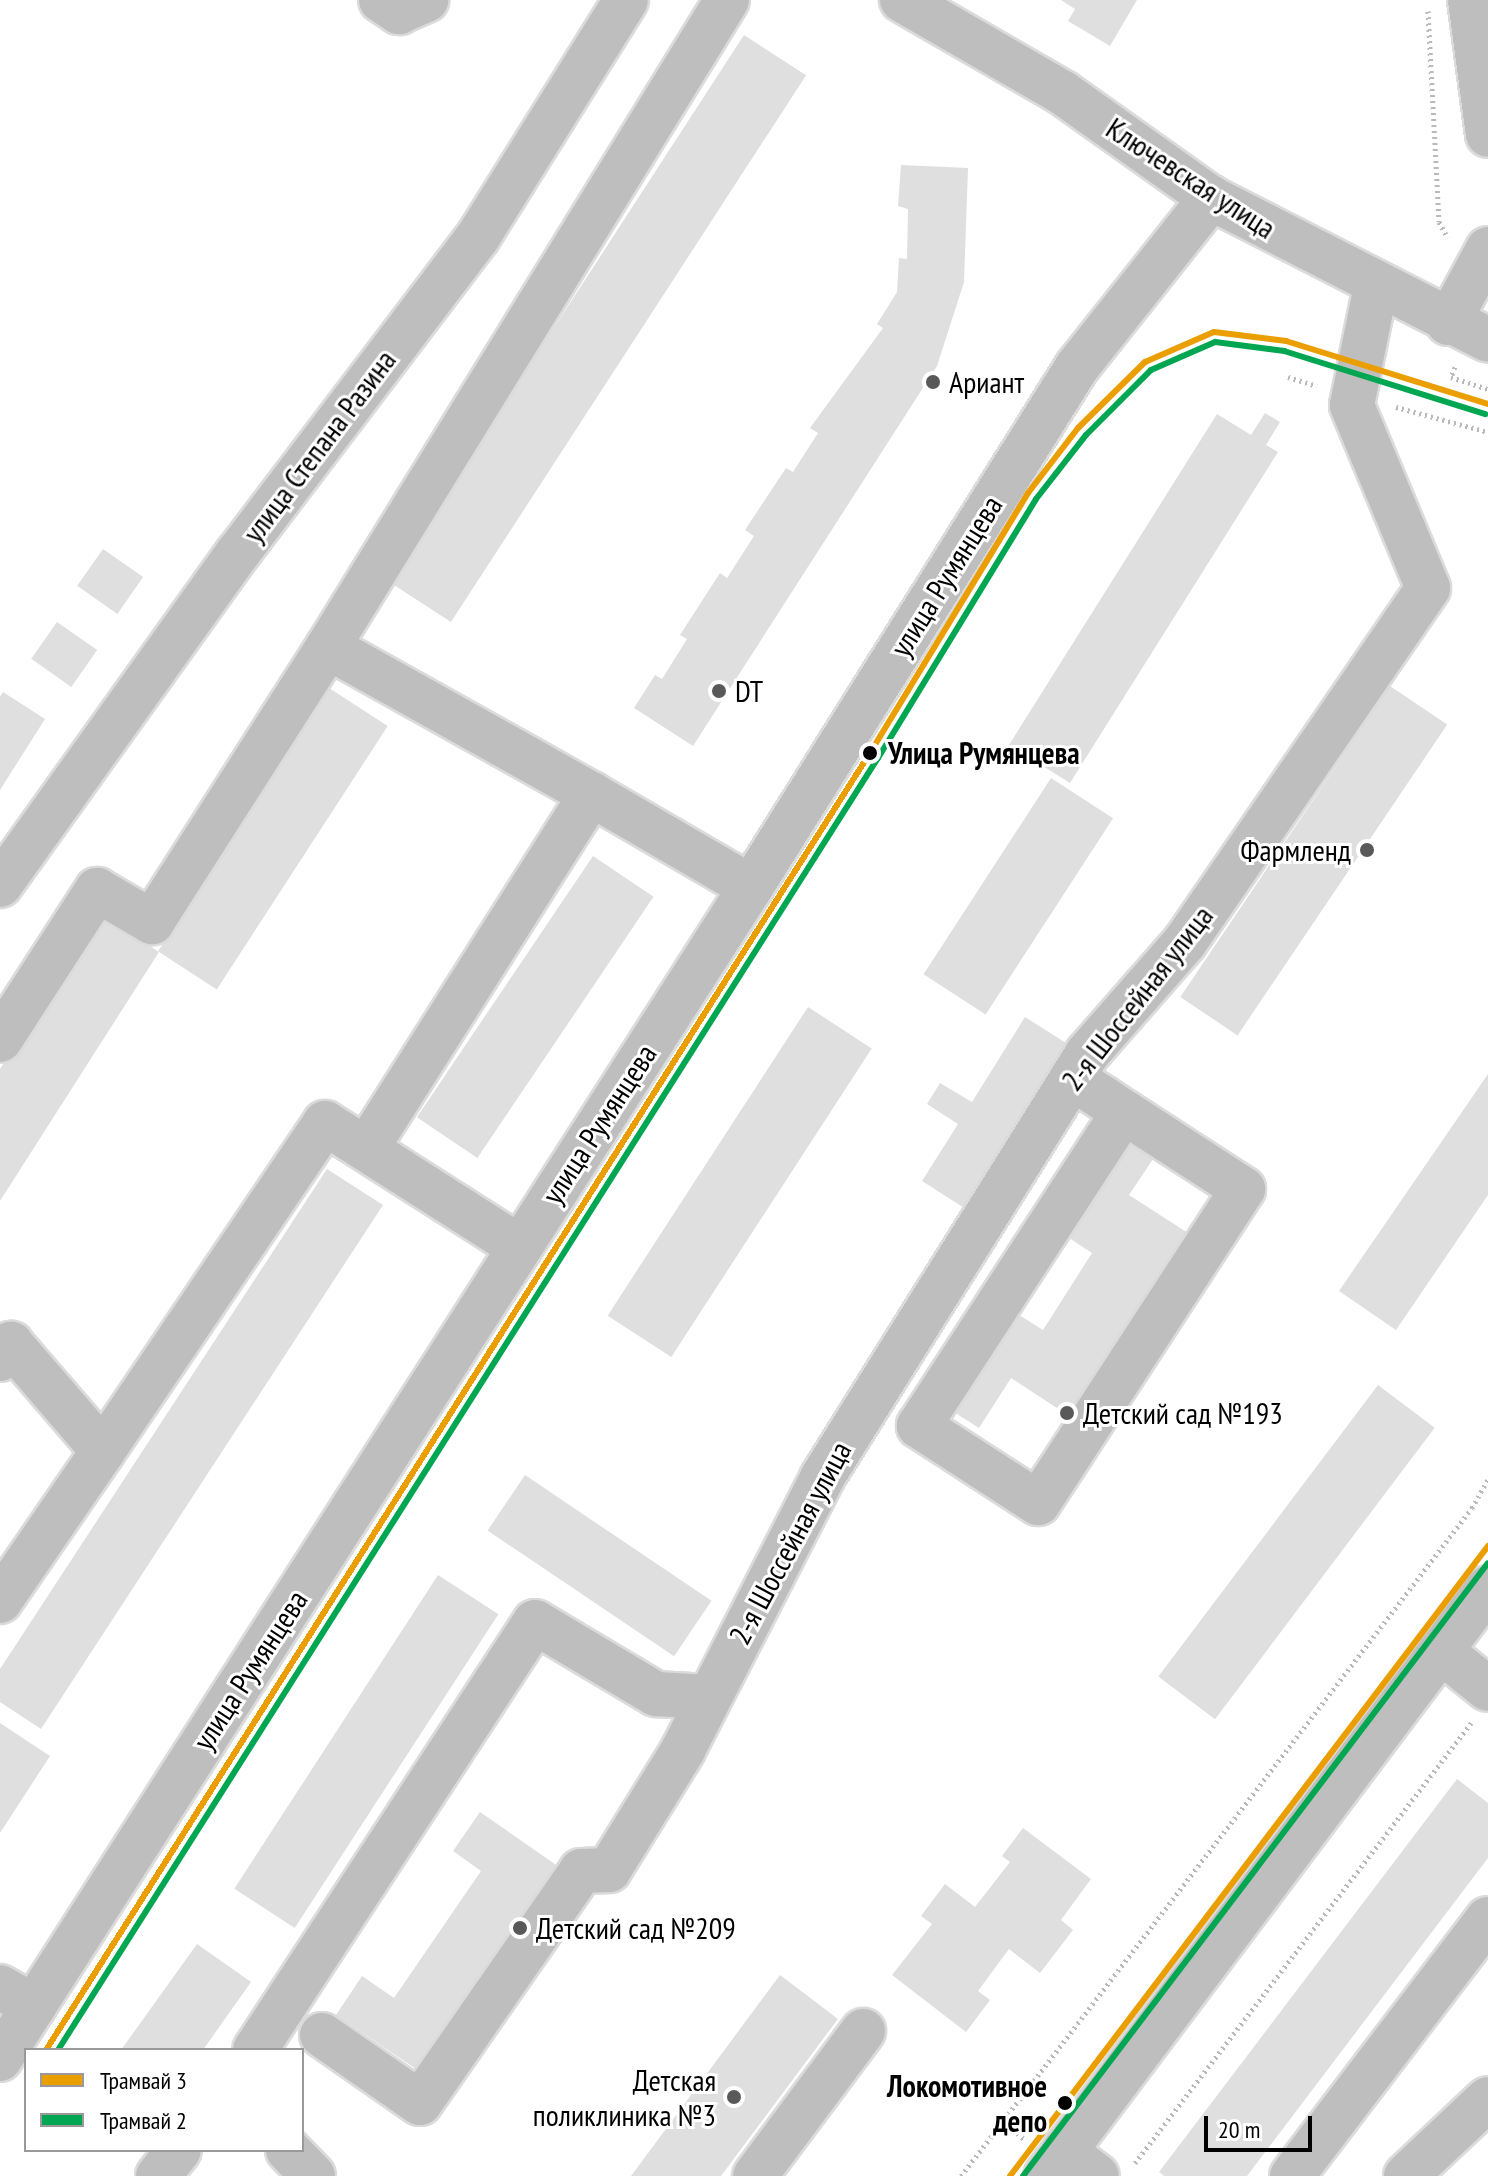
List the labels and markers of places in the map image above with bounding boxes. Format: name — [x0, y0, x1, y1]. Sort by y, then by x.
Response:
place label: Ариант — [949, 364, 1024, 400]
marker: Ариант — [924, 373, 942, 391]
place label: DT — [735, 673, 763, 709]
marker: DT — [710, 682, 728, 700]
place label: Улица Румянцева — [888, 735, 1080, 771]
marker: Улица Румянцева — [859, 742, 881, 764]
place label: Фармленд — [1241, 832, 1351, 868]
marker: Фармленд — [1358, 841, 1376, 859]
place label: Детский сад №193 — [1083, 1395, 1283, 1431]
marker: Детский сад №193 — [1058, 1404, 1076, 1422]
place label: Детский сад №209 — [536, 1910, 736, 1946]
marker: Детский сад №209 — [511, 1919, 529, 1937]
place label: Детская поликлиника №3 — [533, 2062, 716, 2132]
place label: Локомотивное депо — [887, 2068, 1047, 2138]
marker: Детская поликлиника №3 — [723, 2086, 745, 2108]
marker: Локомотивное депо — [1054, 2092, 1076, 2114]

